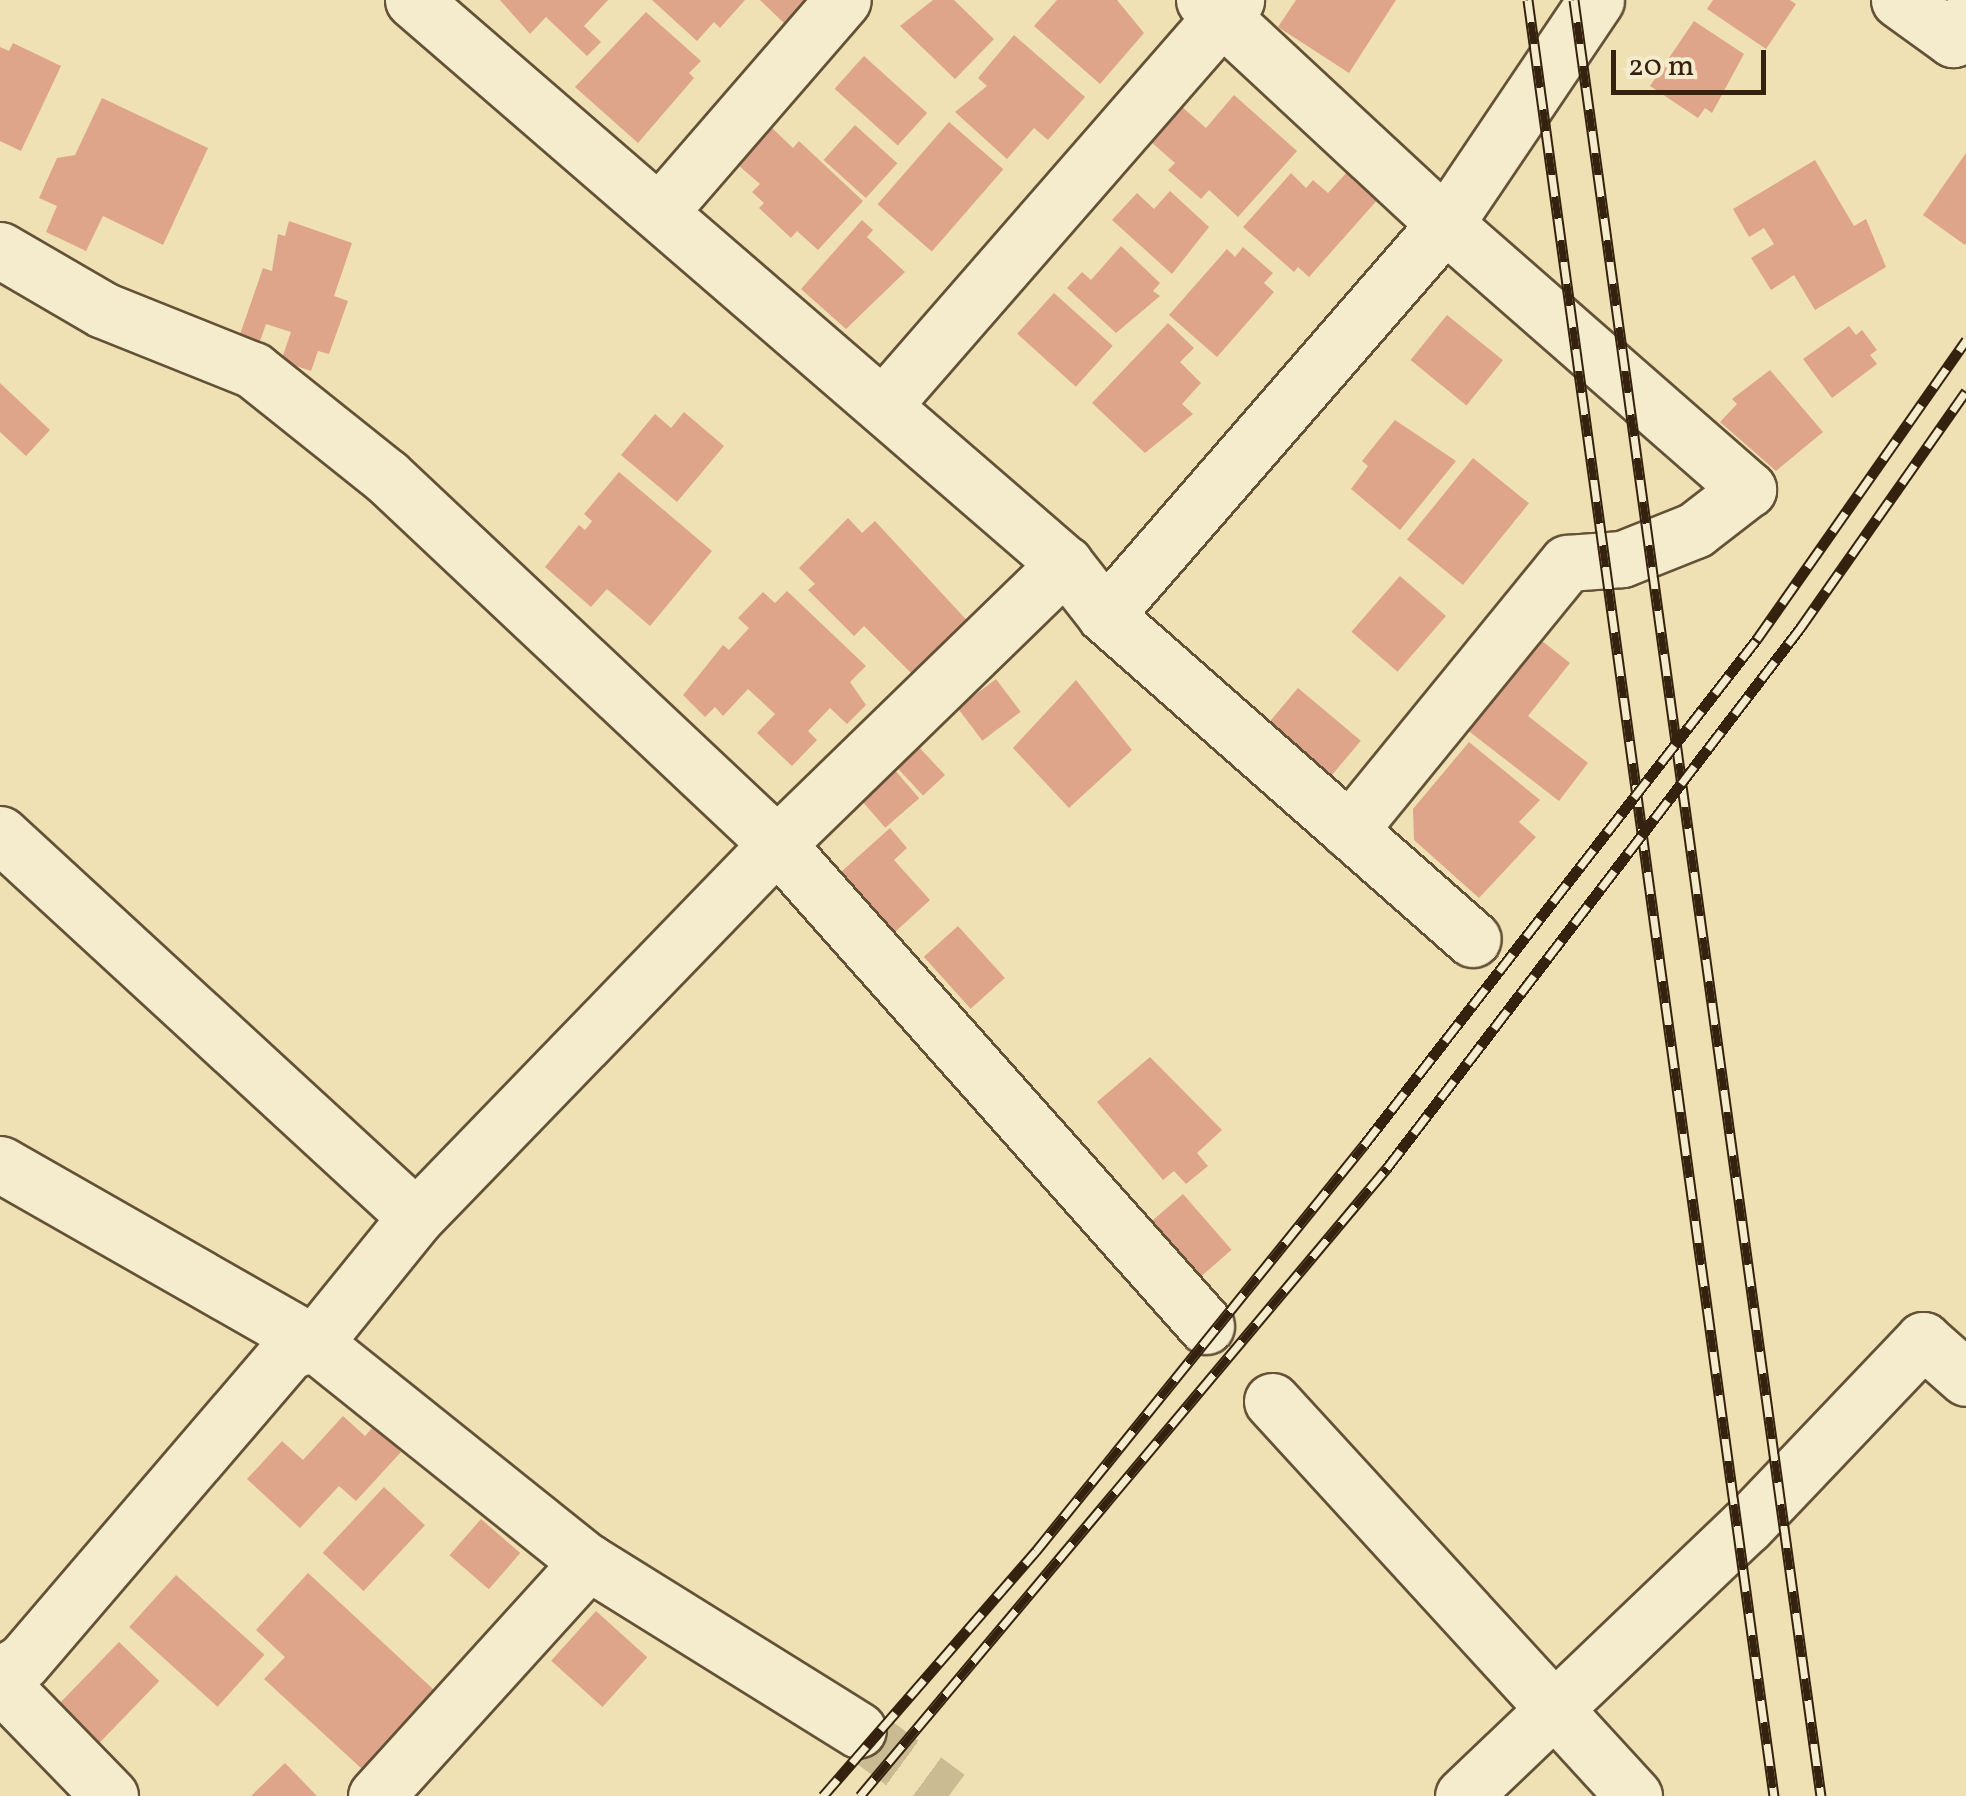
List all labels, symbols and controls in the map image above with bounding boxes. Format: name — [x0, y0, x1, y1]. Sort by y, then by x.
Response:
scale bar — [1616, 30, 1771, 92]
text: 20 m — [1628, 46, 1694, 88]

